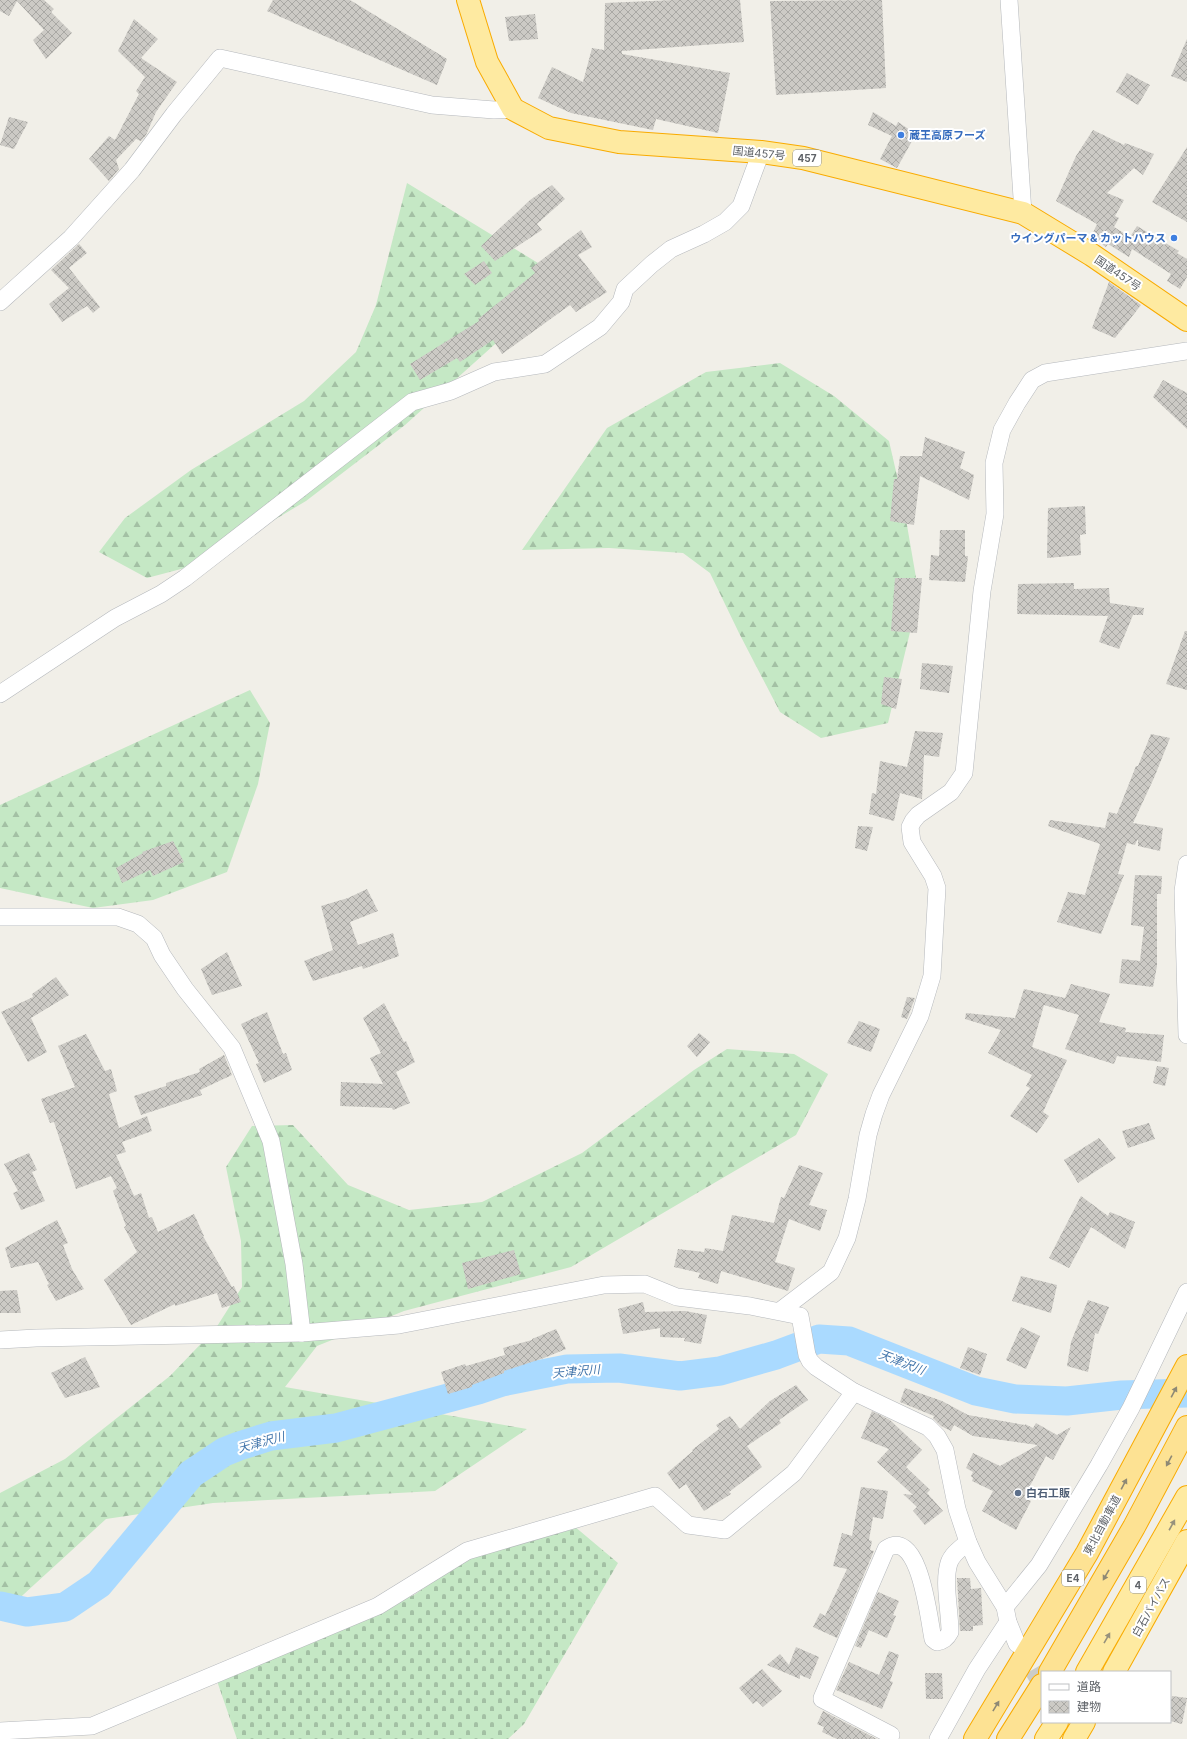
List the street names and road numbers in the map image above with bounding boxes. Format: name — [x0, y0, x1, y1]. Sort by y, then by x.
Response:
street label: 国道457号 — [732, 143, 786, 163]
road number: 457 — [793, 150, 821, 166]
street label: 国道457号 — [1092, 252, 1144, 294]
street label: 東北自動車道 — [1080, 1493, 1124, 1557]
road number: E4 — [1062, 1570, 1084, 1586]
street label: 白石バイパス — [1129, 1575, 1173, 1639]
road number: 4 — [1130, 1577, 1146, 1593]

